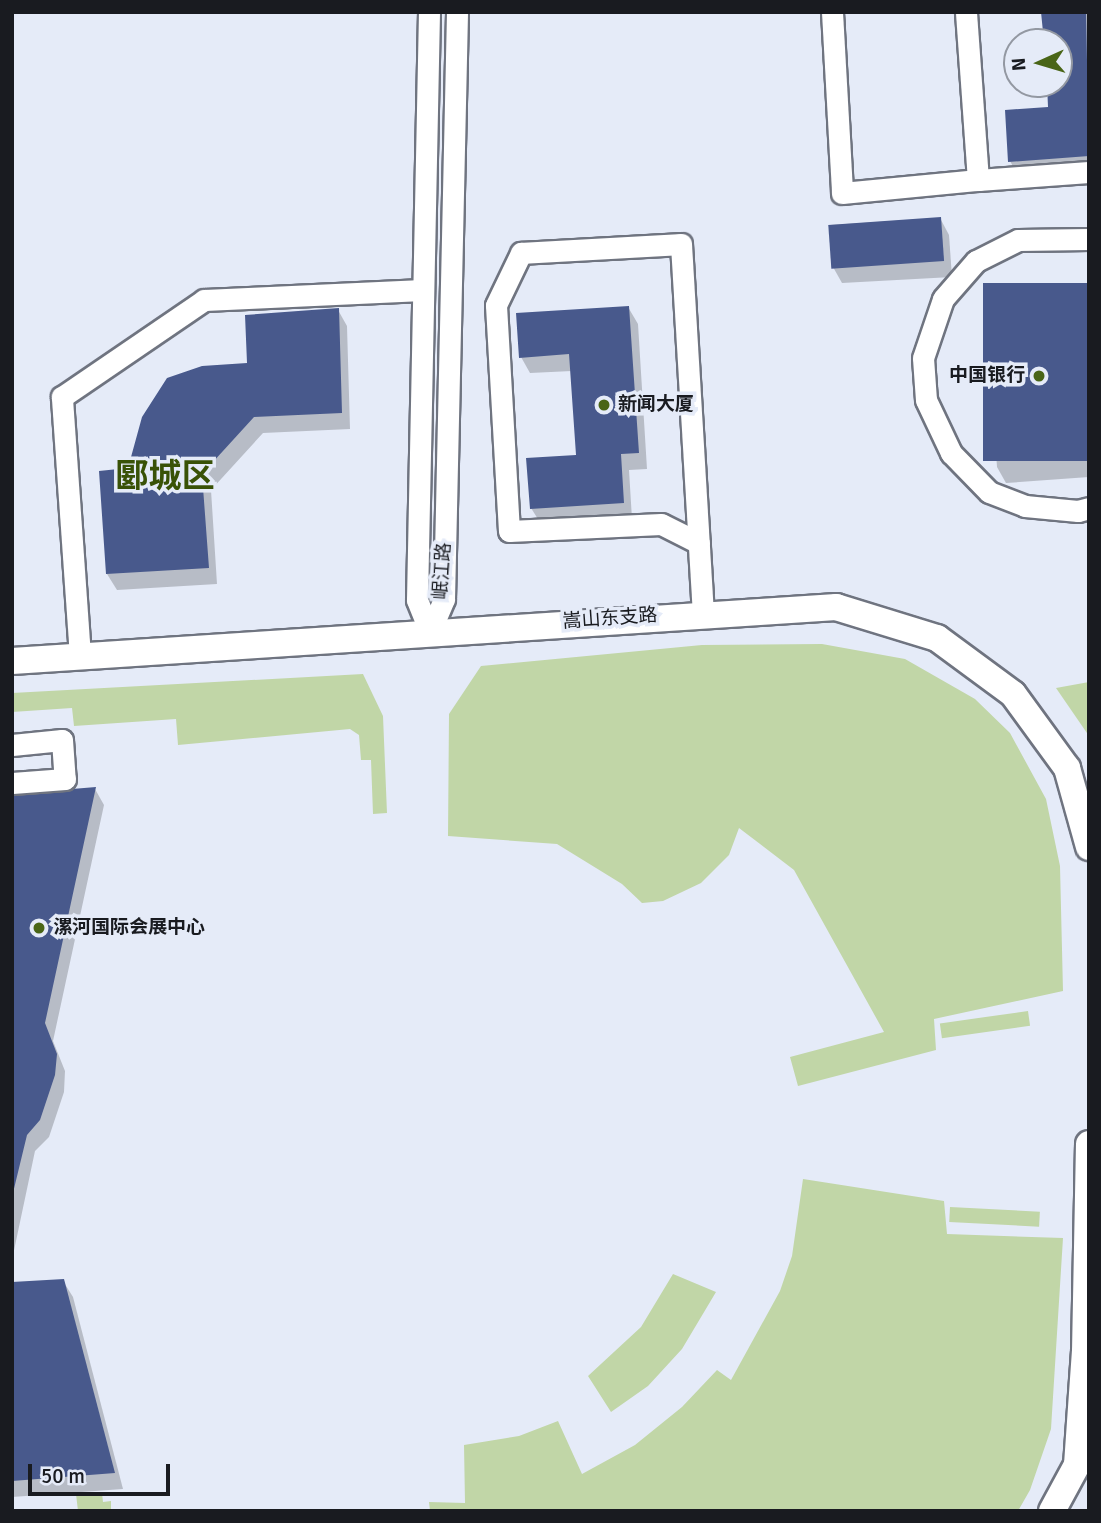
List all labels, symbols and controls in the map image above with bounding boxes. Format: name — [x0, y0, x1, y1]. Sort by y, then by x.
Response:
north arrow — [1003, 28, 1073, 98]
text: N — [1007, 57, 1031, 72]
place label: 中国银行 — [949, 365, 1025, 387]
marker: 中国银行 — [1031, 368, 1047, 384]
place label: 新闻大厦 — [618, 394, 694, 416]
marker: 新闻大厦 — [596, 397, 612, 413]
district label: 郾城区 — [116, 457, 214, 497]
street label: 岷江路 — [430, 542, 456, 600]
street label: 嵩山东支路 — [562, 604, 658, 634]
place label: 漯河国际会展中心 — [53, 917, 205, 939]
marker: 漯河国际会展中心 — [31, 920, 47, 936]
scale bar — [32, 1450, 173, 1494]
text: 50 m — [41, 1463, 85, 1489]

